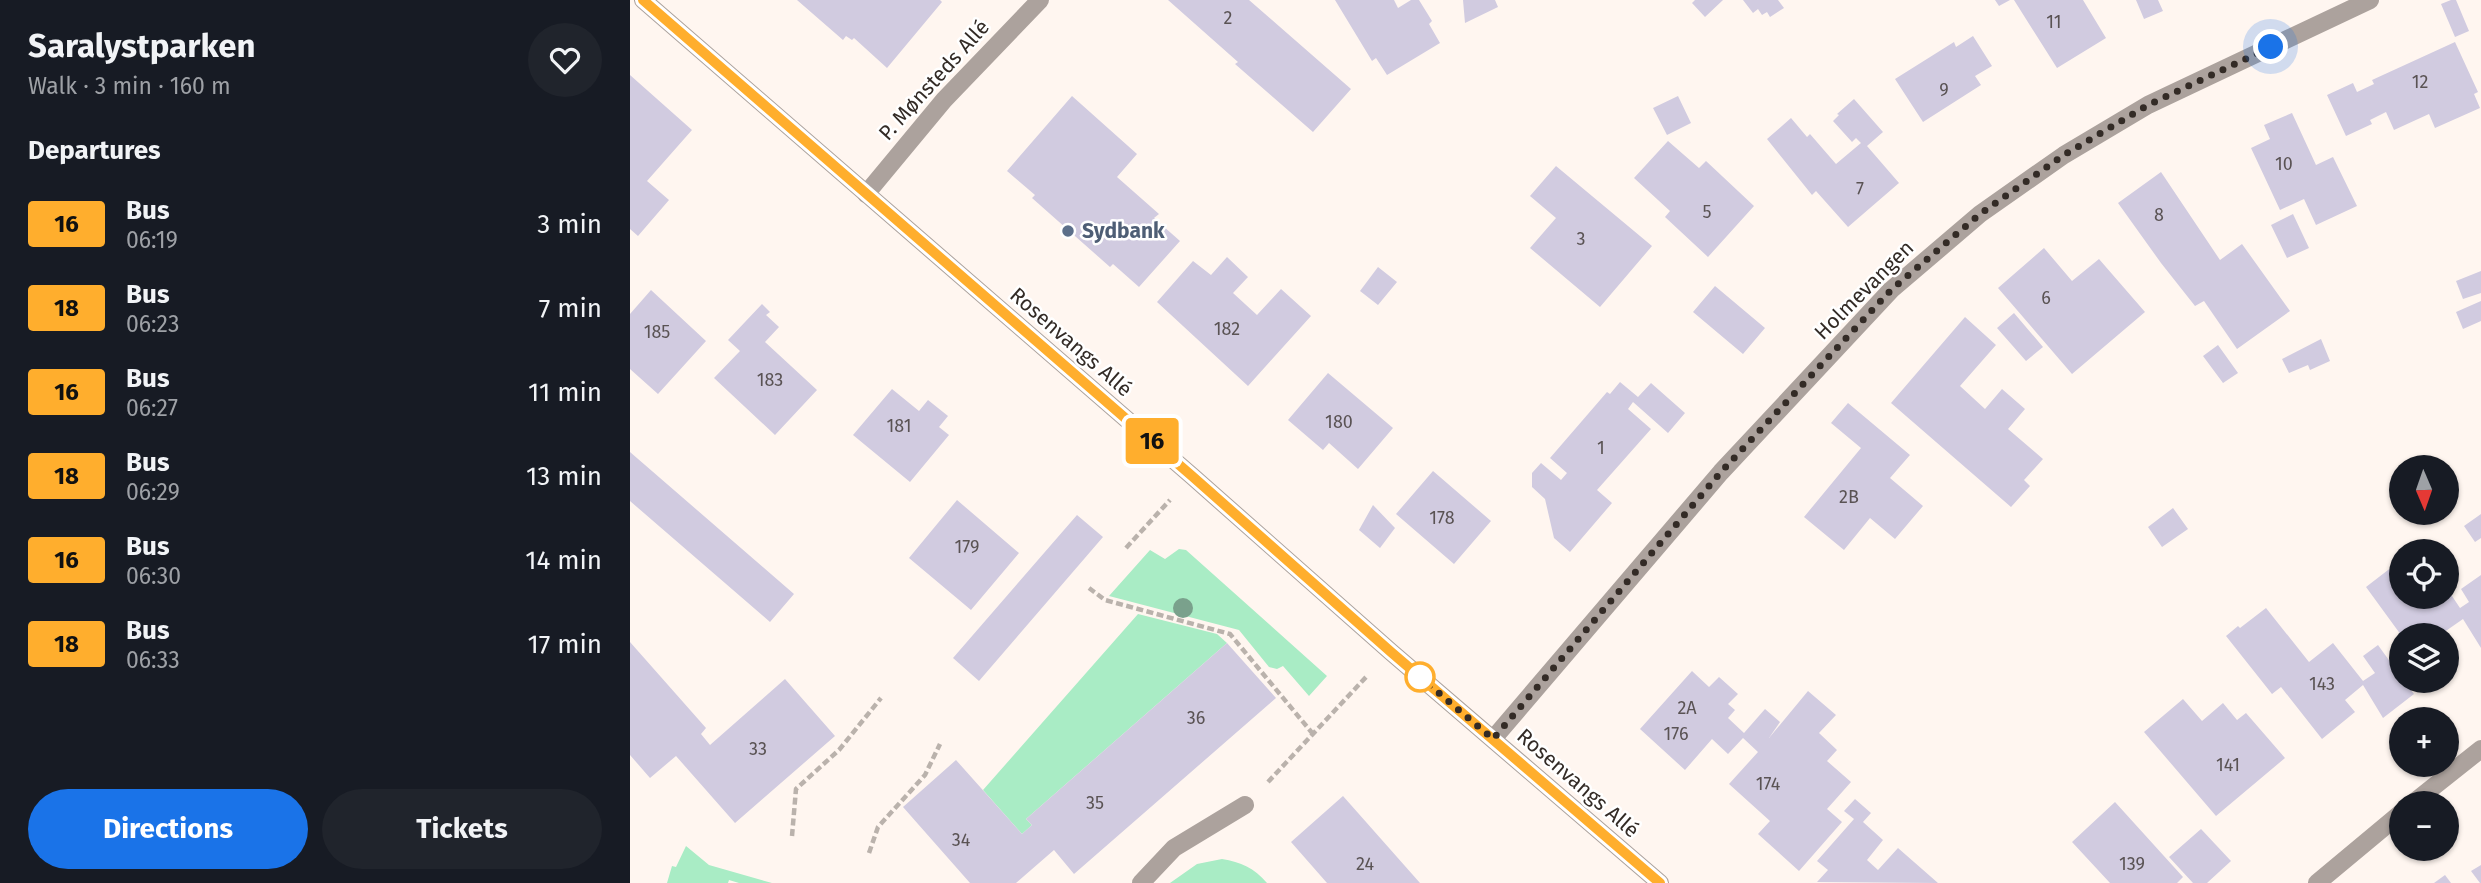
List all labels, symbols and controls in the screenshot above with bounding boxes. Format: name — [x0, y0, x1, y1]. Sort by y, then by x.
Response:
house number: 2 — [1224, 7, 1233, 29]
house number: 11 — [2046, 11, 2062, 33]
street label: P. Mønsteds Allé — [873, 14, 995, 146]
button: heart — [528, 23, 602, 97]
text: Saralystparken — [28, 26, 255, 66]
your location — [2253, 29, 2288, 64]
house number: 12 — [2412, 71, 2428, 93]
text: Walk · 3 min · 160 m — [28, 72, 231, 100]
house number: 9 — [1939, 79, 1949, 101]
text: Departures — [28, 135, 161, 166]
house number: 10 — [2275, 153, 2293, 175]
house number: 7 — [1856, 178, 1864, 200]
text: Bus — [126, 195, 169, 226]
house number: 5 — [1702, 201, 1712, 223]
house number: 8 — [2154, 204, 2164, 226]
text: 3 min — [537, 209, 602, 240]
text: 16 — [54, 210, 79, 238]
place label: Sydbank — [1082, 218, 1165, 244]
marker: Sydbank — [1060, 223, 1076, 239]
text: 06:19 — [126, 226, 178, 254]
house number: 3 — [1577, 228, 1585, 250]
street label: Holmevangen — [1809, 235, 1919, 345]
text: Bus — [126, 279, 169, 310]
street label: Rosenvangs Allé — [1005, 282, 1137, 402]
house number: 6 — [2041, 287, 2051, 309]
text: 7 min — [539, 293, 602, 324]
text: 18 — [54, 294, 79, 322]
text: 06:23 — [126, 310, 179, 338]
house number: 182 — [1214, 318, 1240, 340]
house number: 185 — [644, 321, 670, 343]
text: Bus — [126, 363, 169, 394]
house number: 183 — [757, 369, 783, 391]
text: 11 min — [528, 377, 602, 408]
text: 16 — [54, 378, 79, 406]
text: 06:27 — [126, 394, 178, 422]
house number: 180 — [1325, 411, 1353, 433]
house number: 181 — [887, 415, 911, 437]
line badge: 16 — [1120, 418, 1184, 464]
text: 16 — [1140, 427, 1164, 455]
house number: 1 — [1597, 437, 1605, 459]
text: Bus — [126, 447, 169, 478]
north arrow — [2389, 455, 2459, 525]
map controls — [2389, 455, 2459, 861]
text: 13 min — [526, 461, 602, 492]
text: 18 — [54, 462, 79, 490]
text: 06:29 — [126, 478, 180, 506]
house number: 2B — [1839, 486, 1859, 508]
house number: 178 — [1429, 507, 1455, 529]
text: Bus — [126, 531, 169, 562]
house number: 179 — [955, 536, 979, 558]
button: locate — [2389, 539, 2459, 609]
text: 14 min — [525, 545, 602, 576]
text: 16 — [54, 546, 79, 574]
text: 06:30 — [126, 562, 181, 590]
text: Bus — [126, 615, 169, 646]
button: layers — [2389, 623, 2459, 693]
text: 17 min — [527, 629, 602, 660]
text: 18 — [54, 630, 79, 658]
text: 06:33 — [126, 646, 180, 674]
unlabelled marker — [1405, 662, 1435, 692]
house number: 143 — [2309, 673, 2335, 695]
house number: 2A — [1677, 697, 1697, 719]
house number: 36 — [1187, 707, 1205, 729]
button: + — [2389, 707, 2459, 777]
street label: Rosenvangs Allé — [1512, 723, 1644, 843]
house number: 176 — [1664, 723, 1688, 745]
house number: 33 — [749, 738, 767, 760]
house number: 141 — [2216, 754, 2240, 776]
house number: 174 — [1756, 773, 1781, 795]
button: Directions — [28, 789, 308, 869]
button: Tickets — [322, 789, 602, 869]
button: − — [2389, 791, 2459, 861]
house number: 35 — [1086, 792, 1104, 814]
house number: 34 — [952, 829, 971, 851]
house number: 24 — [1356, 853, 1374, 875]
house number: 139 — [2119, 853, 2145, 875]

